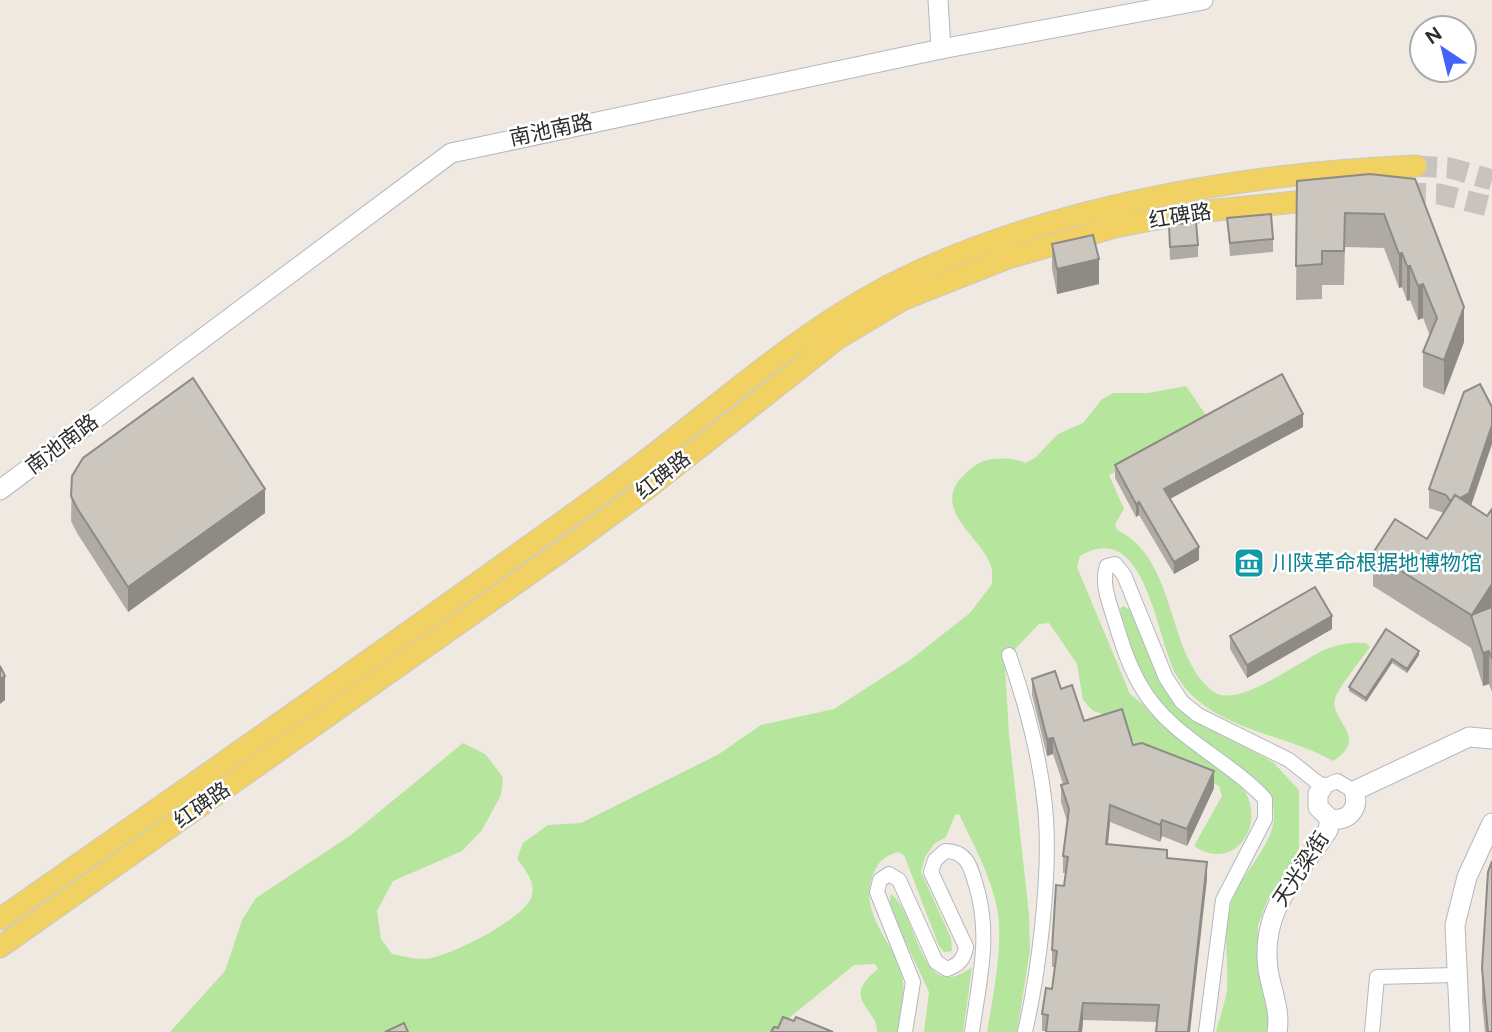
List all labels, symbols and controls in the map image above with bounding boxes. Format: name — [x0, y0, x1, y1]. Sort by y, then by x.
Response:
north arrow — [1408, 14, 1478, 84]
text: N — [1421, 22, 1446, 49]
street label: 南池南路 — [507, 109, 595, 150]
street label: 红碑路 — [1147, 198, 1213, 233]
street label: 南池南路 — [21, 408, 103, 479]
street label: 红碑路 — [630, 445, 695, 504]
museum icon: 川陕革命根据地博物馆 — [1232, 546, 1266, 580]
place label: 川陕革命根据地博物馆 — [1272, 550, 1482, 575]
street label: 红碑路 — [169, 776, 235, 833]
street label: 天光梁街 — [1267, 827, 1334, 911]

